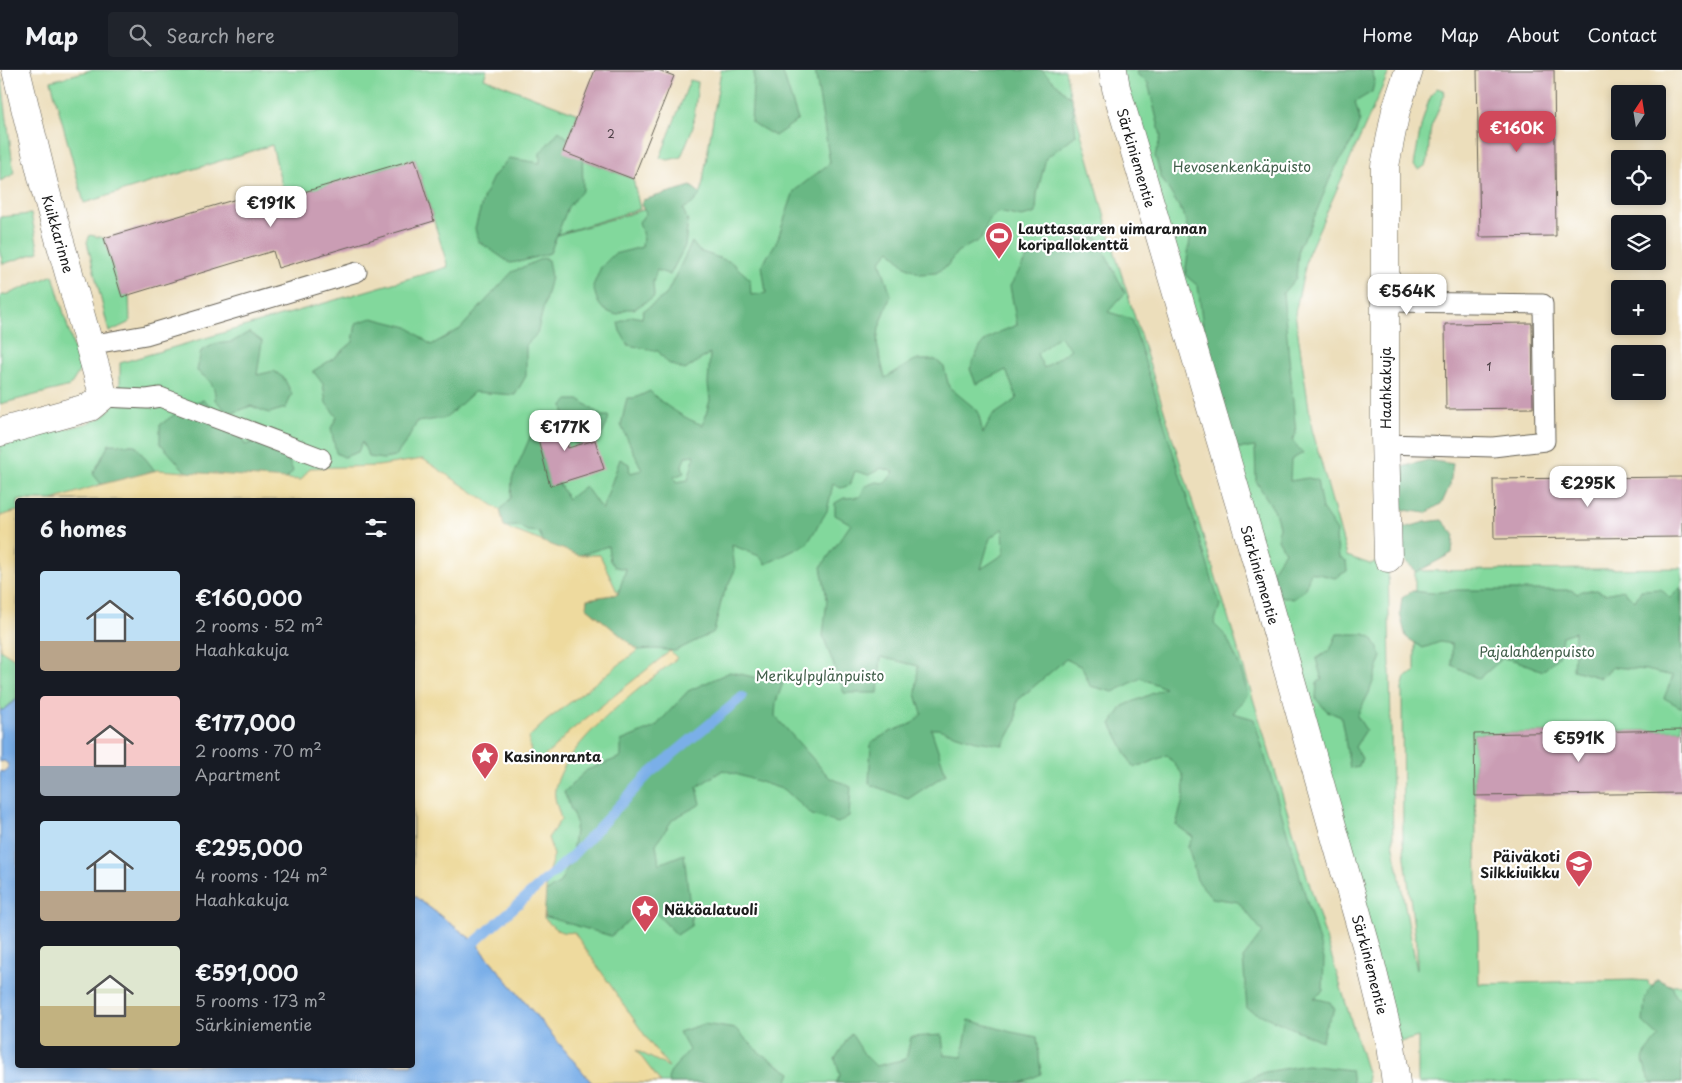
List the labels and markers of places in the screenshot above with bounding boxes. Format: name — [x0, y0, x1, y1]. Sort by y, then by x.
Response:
pin: €160K — [1482, 111, 1552, 153]
pin: €191K — [236, 186, 306, 228]
place label: Lauttasaaren uimarannan koripallokenttä — [1018, 218, 1207, 255]
sports icon: Lauttasaaren uimarannan koripallokenttä — [984, 221, 1014, 260]
pin: €564K — [1372, 274, 1442, 316]
pin: €177K — [530, 410, 600, 452]
pin: €295K — [1553, 466, 1623, 508]
pin: €591K — [1544, 720, 1614, 763]
place icon: Kasinonranta — [470, 741, 500, 780]
place label: Kasinonranta — [504, 746, 602, 767]
place label: Päiväkoti Silkkiuikku — [1480, 846, 1560, 883]
school or university icon: Päiväkoti Silkkiuikku — [1564, 849, 1594, 888]
place icon: Näköalatuoli — [630, 894, 660, 933]
place label: Näköalatuoli — [664, 899, 758, 920]

